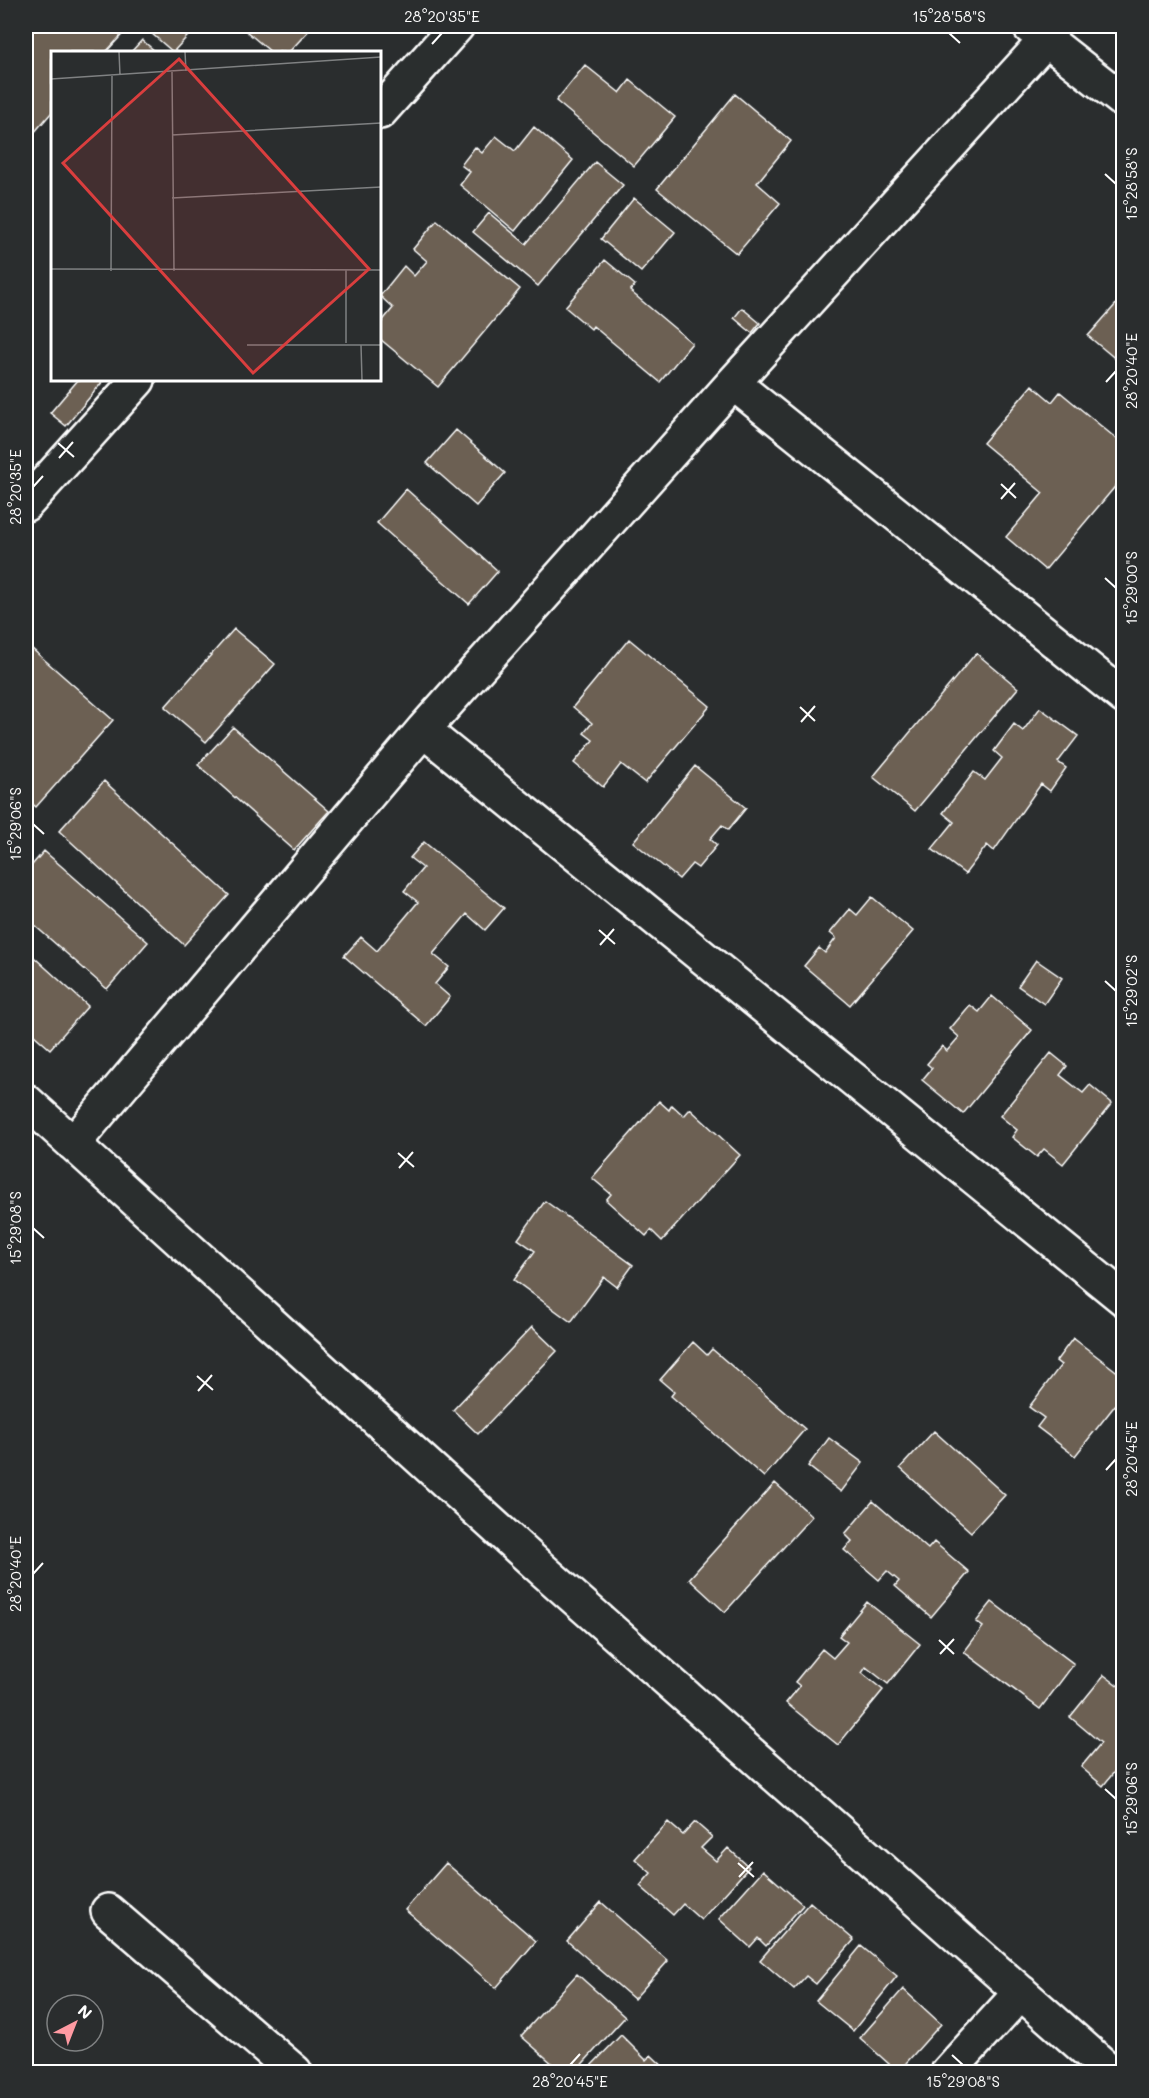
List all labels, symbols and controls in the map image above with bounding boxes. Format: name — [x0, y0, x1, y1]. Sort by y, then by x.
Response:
text: 28°20'35"E — [404, 6, 480, 26]
text: 15°28'58"S — [912, 6, 986, 26]
inset map — [51, 51, 381, 381]
text: 15°28'58"S — [1121, 147, 1141, 221]
text: 28°20'40"E — [1121, 333, 1141, 409]
text: 28°20'35"E — [5, 449, 25, 525]
text: 15°29'00"S — [1121, 551, 1141, 625]
text: 15°29'06"S — [5, 787, 25, 861]
text: 15°29'02"S — [1121, 954, 1141, 1028]
text: 15°29'08"S — [5, 1191, 25, 1265]
text: 28°20'45"E — [1121, 1421, 1141, 1497]
text: 28°20'40"E — [5, 1536, 25, 1612]
text: 15°29'06"S — [1121, 1762, 1141, 1836]
north arrow — [45, 1993, 105, 2053]
text: N — [74, 2000, 97, 2023]
text: 28°20'45"E — [532, 2071, 608, 2091]
text: 15°29'08"S — [926, 2071, 1000, 2091]

